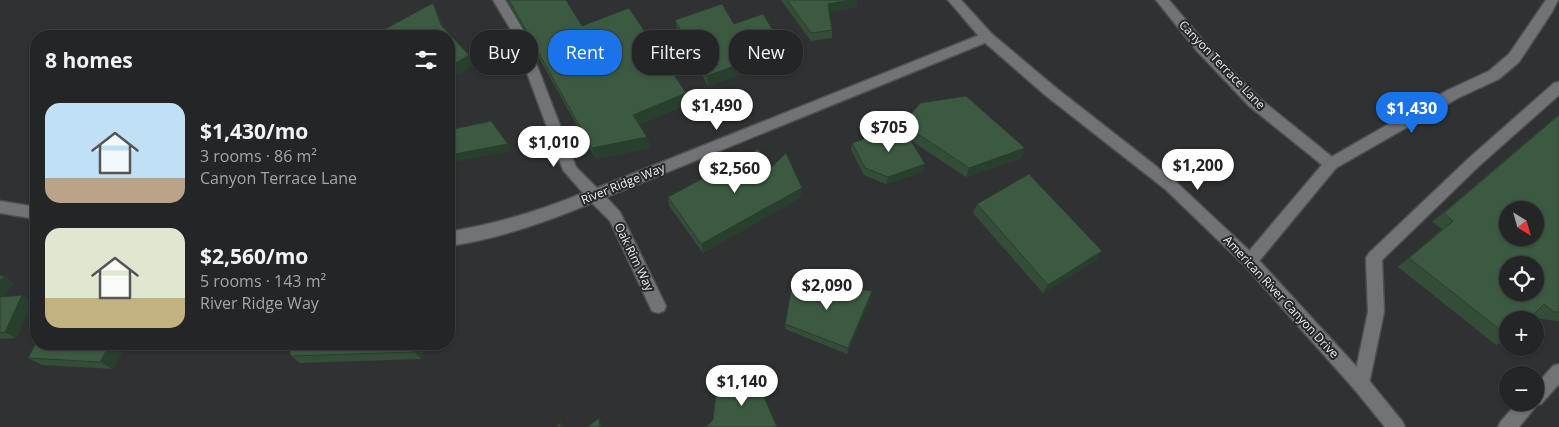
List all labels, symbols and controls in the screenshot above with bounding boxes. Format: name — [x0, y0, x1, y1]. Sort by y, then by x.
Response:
street label: Canyon Terrace Lane — [1175, 16, 1270, 113]
chip: Buy — [470, 30, 538, 75]
chip: Rent — [548, 30, 622, 75]
chip: Filters — [632, 30, 719, 75]
chip: New — [729, 30, 803, 75]
text: 8 homes — [45, 46, 133, 74]
icon: filters — [412, 46, 440, 74]
pin: $1,490 — [676, 88, 758, 131]
pin: $1,430 — [1371, 92, 1453, 134]
text: $1,490 — [692, 94, 742, 116]
text: $1,430 — [1387, 97, 1437, 119]
pin: $705 — [859, 110, 919, 153]
text: $705 — [871, 116, 907, 138]
text: $1,430/mo — [200, 117, 308, 145]
icon: home — [85, 123, 145, 183]
pin: $1,010 — [513, 126, 595, 168]
text: $1,010 — [529, 131, 579, 153]
text: 3 rooms · 86 m² — [200, 145, 317, 167]
pin: $1,200 — [1157, 148, 1239, 191]
pin: $2,560 — [694, 152, 776, 194]
text: $1,200 — [1173, 154, 1223, 176]
text: $2,560 — [710, 157, 760, 179]
street label: River Ridge Way — [578, 159, 668, 208]
text: Canyon Terrace Lane — [200, 167, 357, 189]
north arrow — [1499, 201, 1544, 246]
map controls — [1499, 201, 1544, 411]
street label: Oak Rim Way — [611, 220, 659, 295]
street label: American River Canyon Drive — [1220, 232, 1343, 362]
text: $2,560/mo — [200, 242, 308, 270]
icon: home — [85, 248, 145, 308]
button: locate — [1499, 256, 1544, 301]
pin: $2,090 — [786, 268, 868, 311]
text: 5 rooms · 143 m² — [200, 270, 326, 292]
text: $2,090 — [802, 274, 852, 296]
text: River Ridge Way — [200, 292, 319, 314]
button: + — [1499, 311, 1544, 356]
pin: $1,140 — [701, 364, 783, 407]
button: − — [1499, 366, 1544, 411]
text: $1,140 — [717, 370, 767, 392]

